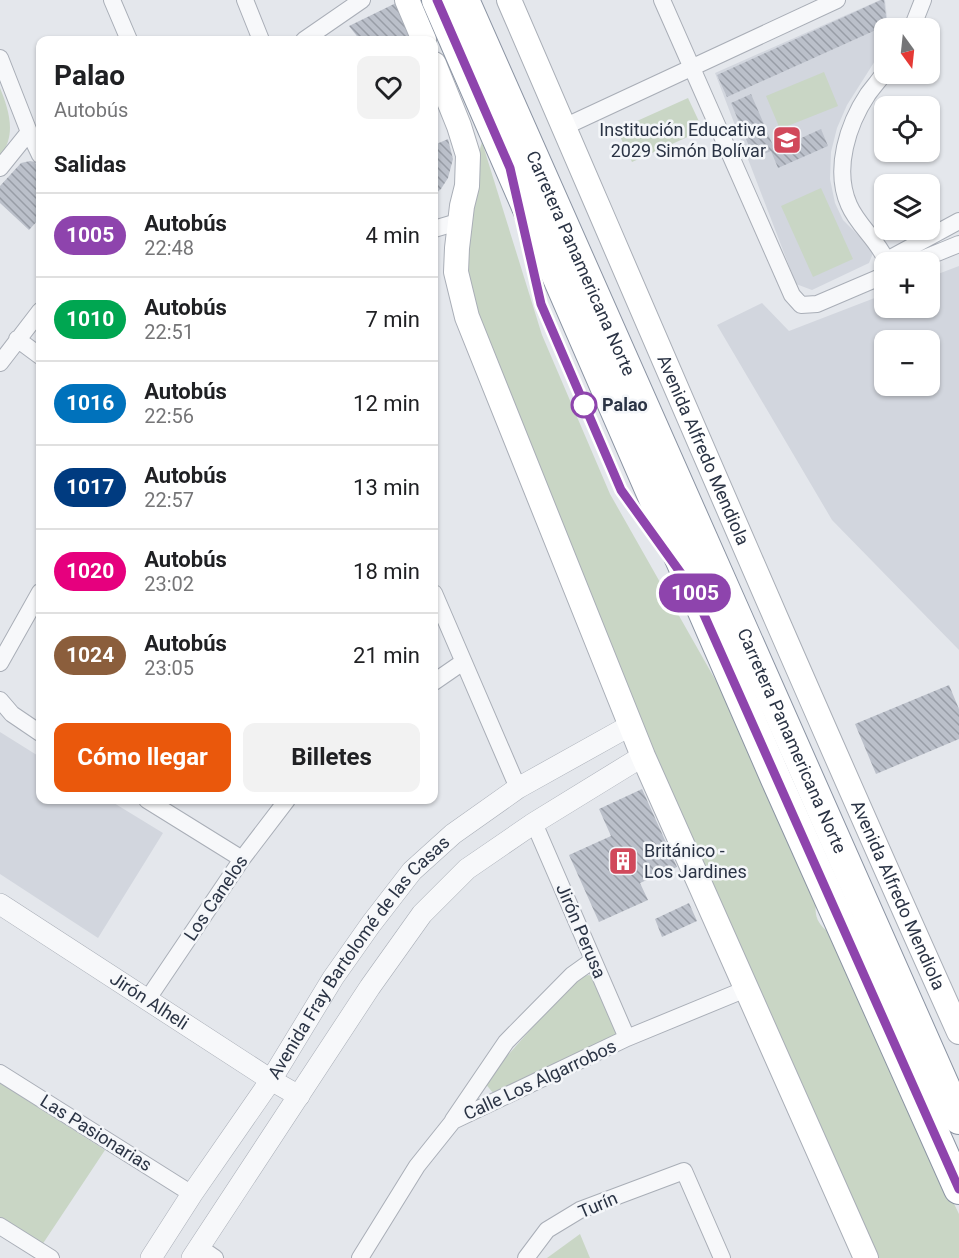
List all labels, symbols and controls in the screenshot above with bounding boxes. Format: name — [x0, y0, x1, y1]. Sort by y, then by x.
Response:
north arrow — [874, 18, 940, 84]
map controls — [874, 18, 940, 396]
button: heart — [357, 56, 420, 119]
text: Palao — [54, 59, 125, 92]
button: locate — [874, 96, 940, 162]
text: Autobús — [54, 98, 128, 122]
place label: Institución Educativa 2029 Simón Bolívar — [599, 119, 766, 161]
school or university icon: Institución Educativa 2029 Simón Bolívar — [771, 124, 803, 156]
street label: Carretera Panamericana Norte — [522, 147, 640, 379]
text: Salidas — [54, 152, 126, 177]
button: layers — [874, 174, 940, 240]
text: Autobús — [144, 211, 227, 236]
text: 1005 — [66, 223, 114, 247]
text: 4 min — [365, 223, 420, 248]
text: 22:48 — [144, 236, 194, 260]
button: + — [874, 252, 940, 318]
text: Autobús — [144, 295, 227, 320]
text: 1010 — [66, 307, 114, 331]
text: 7 min — [365, 307, 420, 332]
text: 22:51 — [144, 320, 194, 344]
button: − — [874, 330, 940, 396]
street label: Avenida Alfredo Mendiola — [653, 351, 754, 548]
text: Autobús — [144, 379, 227, 404]
text: 1016 — [66, 391, 114, 415]
text: 12 min — [353, 391, 420, 416]
marker: Palao — [571, 392, 597, 418]
place label: Palao — [602, 394, 648, 415]
text: 22:56 — [144, 404, 194, 428]
text: Autobús — [144, 463, 227, 488]
text: 1017 — [66, 475, 114, 499]
text: 13 min — [353, 475, 420, 500]
text: 22:57 — [144, 488, 194, 512]
text: Autobús — [144, 547, 227, 572]
text: 1020 — [66, 559, 114, 583]
text: 18 min — [353, 559, 420, 584]
text: 23:02 — [144, 572, 194, 596]
line badge: 1005 — [653, 574, 737, 612]
text: 1005 — [671, 581, 719, 605]
street label: Carretera Panamericana Norte — [733, 625, 851, 856]
text: Autobús — [144, 631, 227, 656]
text: 1024 — [66, 643, 114, 667]
text: 21 min — [353, 643, 420, 668]
text: 23:05 — [144, 656, 194, 680]
button: Cómo llegar — [54, 723, 231, 792]
button: Billetes — [243, 723, 420, 792]
street label: Avenida Alfredo Mendiola — [847, 797, 950, 993]
street label: Avenida Fray Bartolomé de las Casas — [263, 831, 454, 1083]
place label: Británico - Los Jardines — [644, 840, 747, 882]
building icon: Británico - Los Jardines — [607, 845, 639, 877]
street label: Los Canelos — [179, 851, 252, 944]
street label: Jirón Perusa — [552, 880, 611, 981]
street label: Jirón Alheli — [106, 967, 193, 1034]
street label: Calle Los Algarrobos — [460, 1035, 619, 1124]
street label: Las Pasionarias — [37, 1090, 156, 1175]
street label: Turín — [575, 1187, 620, 1222]

